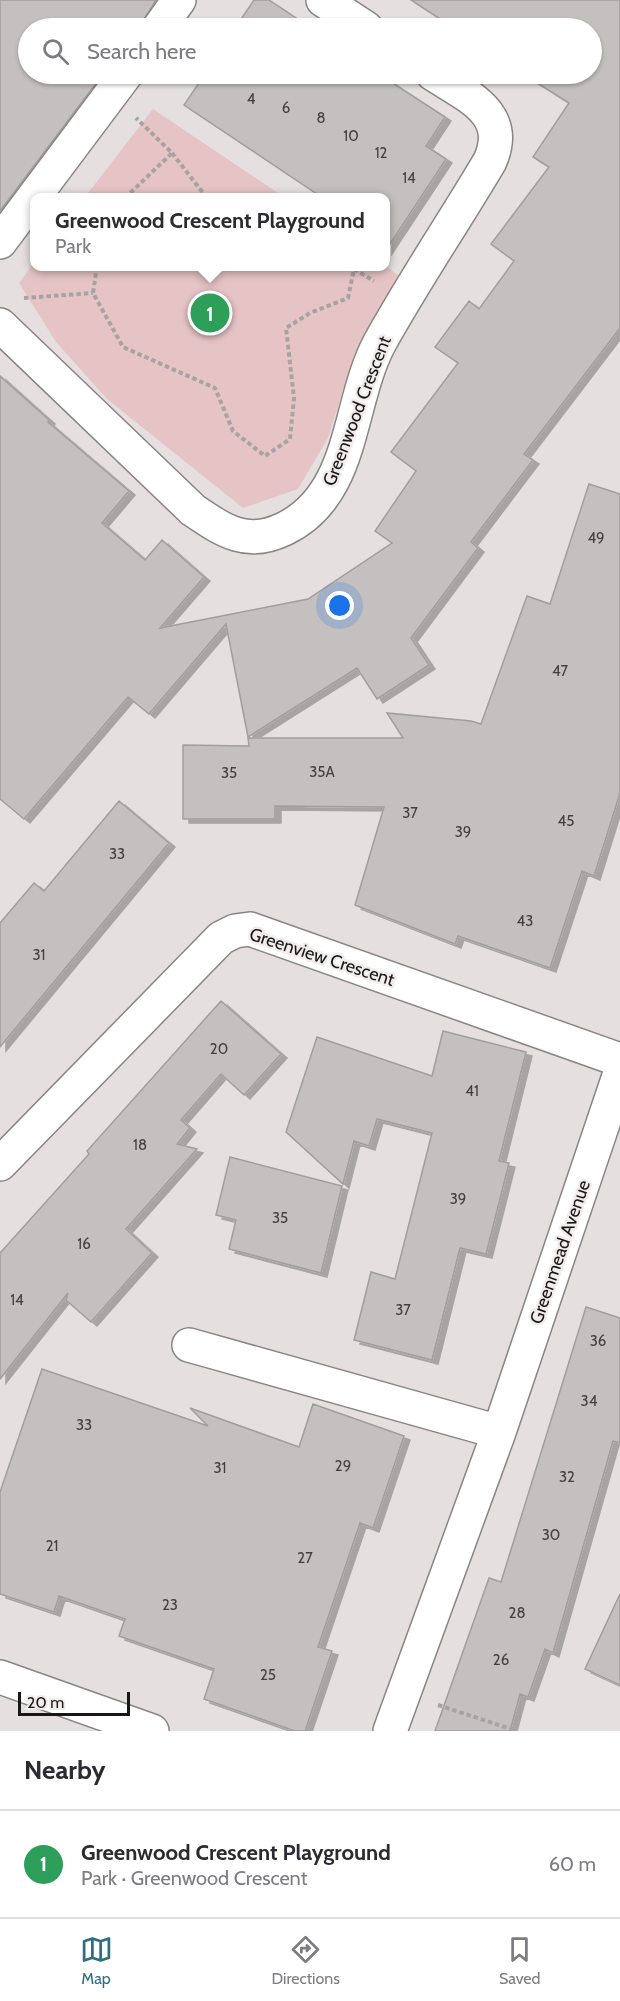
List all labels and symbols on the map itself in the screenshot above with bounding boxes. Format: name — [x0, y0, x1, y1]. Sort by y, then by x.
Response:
house number: 4 — [247, 90, 256, 108]
house number: 6 — [282, 99, 290, 117]
house number: 8 — [316, 109, 326, 127]
house number: 10 — [343, 127, 359, 145]
house number: 12 — [375, 144, 388, 162]
house number: 14 — [402, 169, 416, 187]
pin: 1 — [190, 290, 230, 336]
street label: Greenwood Crescent — [318, 333, 396, 489]
house number: 49 — [587, 529, 605, 547]
your location — [325, 591, 354, 620]
house number: 47 — [552, 662, 569, 680]
house number: 35A — [309, 763, 335, 781]
house number: 35 — [221, 764, 237, 782]
house number: 37 — [402, 804, 418, 822]
house number: 45 — [558, 812, 574, 830]
house number: 39 — [455, 823, 471, 841]
house number: 33 — [109, 845, 125, 863]
house number: 43 — [517, 912, 533, 930]
street label: Greenview Crescent — [247, 923, 397, 991]
house number: 31 — [32, 946, 46, 964]
house number: 20 — [210, 1040, 228, 1058]
house number: 41 — [465, 1082, 479, 1100]
house number: 18 — [133, 1136, 147, 1154]
street label: Greenmead Avenue — [525, 1177, 595, 1327]
house number: 39 — [450, 1190, 466, 1208]
house number: 35 — [272, 1209, 288, 1227]
house number: 16 — [77, 1235, 91, 1253]
house number: 14 — [10, 1291, 24, 1309]
house number: 37 — [395, 1301, 411, 1319]
house number: 36 — [590, 1332, 606, 1350]
house number: 34 — [581, 1392, 598, 1410]
house number: 33 — [76, 1416, 92, 1434]
house number: 29 — [335, 1457, 351, 1475]
house number: 31 — [213, 1459, 227, 1477]
house number: 32 — [559, 1468, 575, 1486]
house number: 30 — [542, 1526, 560, 1544]
house number: 21 — [46, 1537, 58, 1555]
house number: 27 — [297, 1549, 313, 1567]
house number: 23 — [162, 1596, 178, 1614]
house number: 28 — [509, 1604, 525, 1622]
house number: 26 — [493, 1651, 509, 1669]
house number: 25 — [260, 1666, 276, 1684]
scale bar — [18, 1689, 130, 1716]

